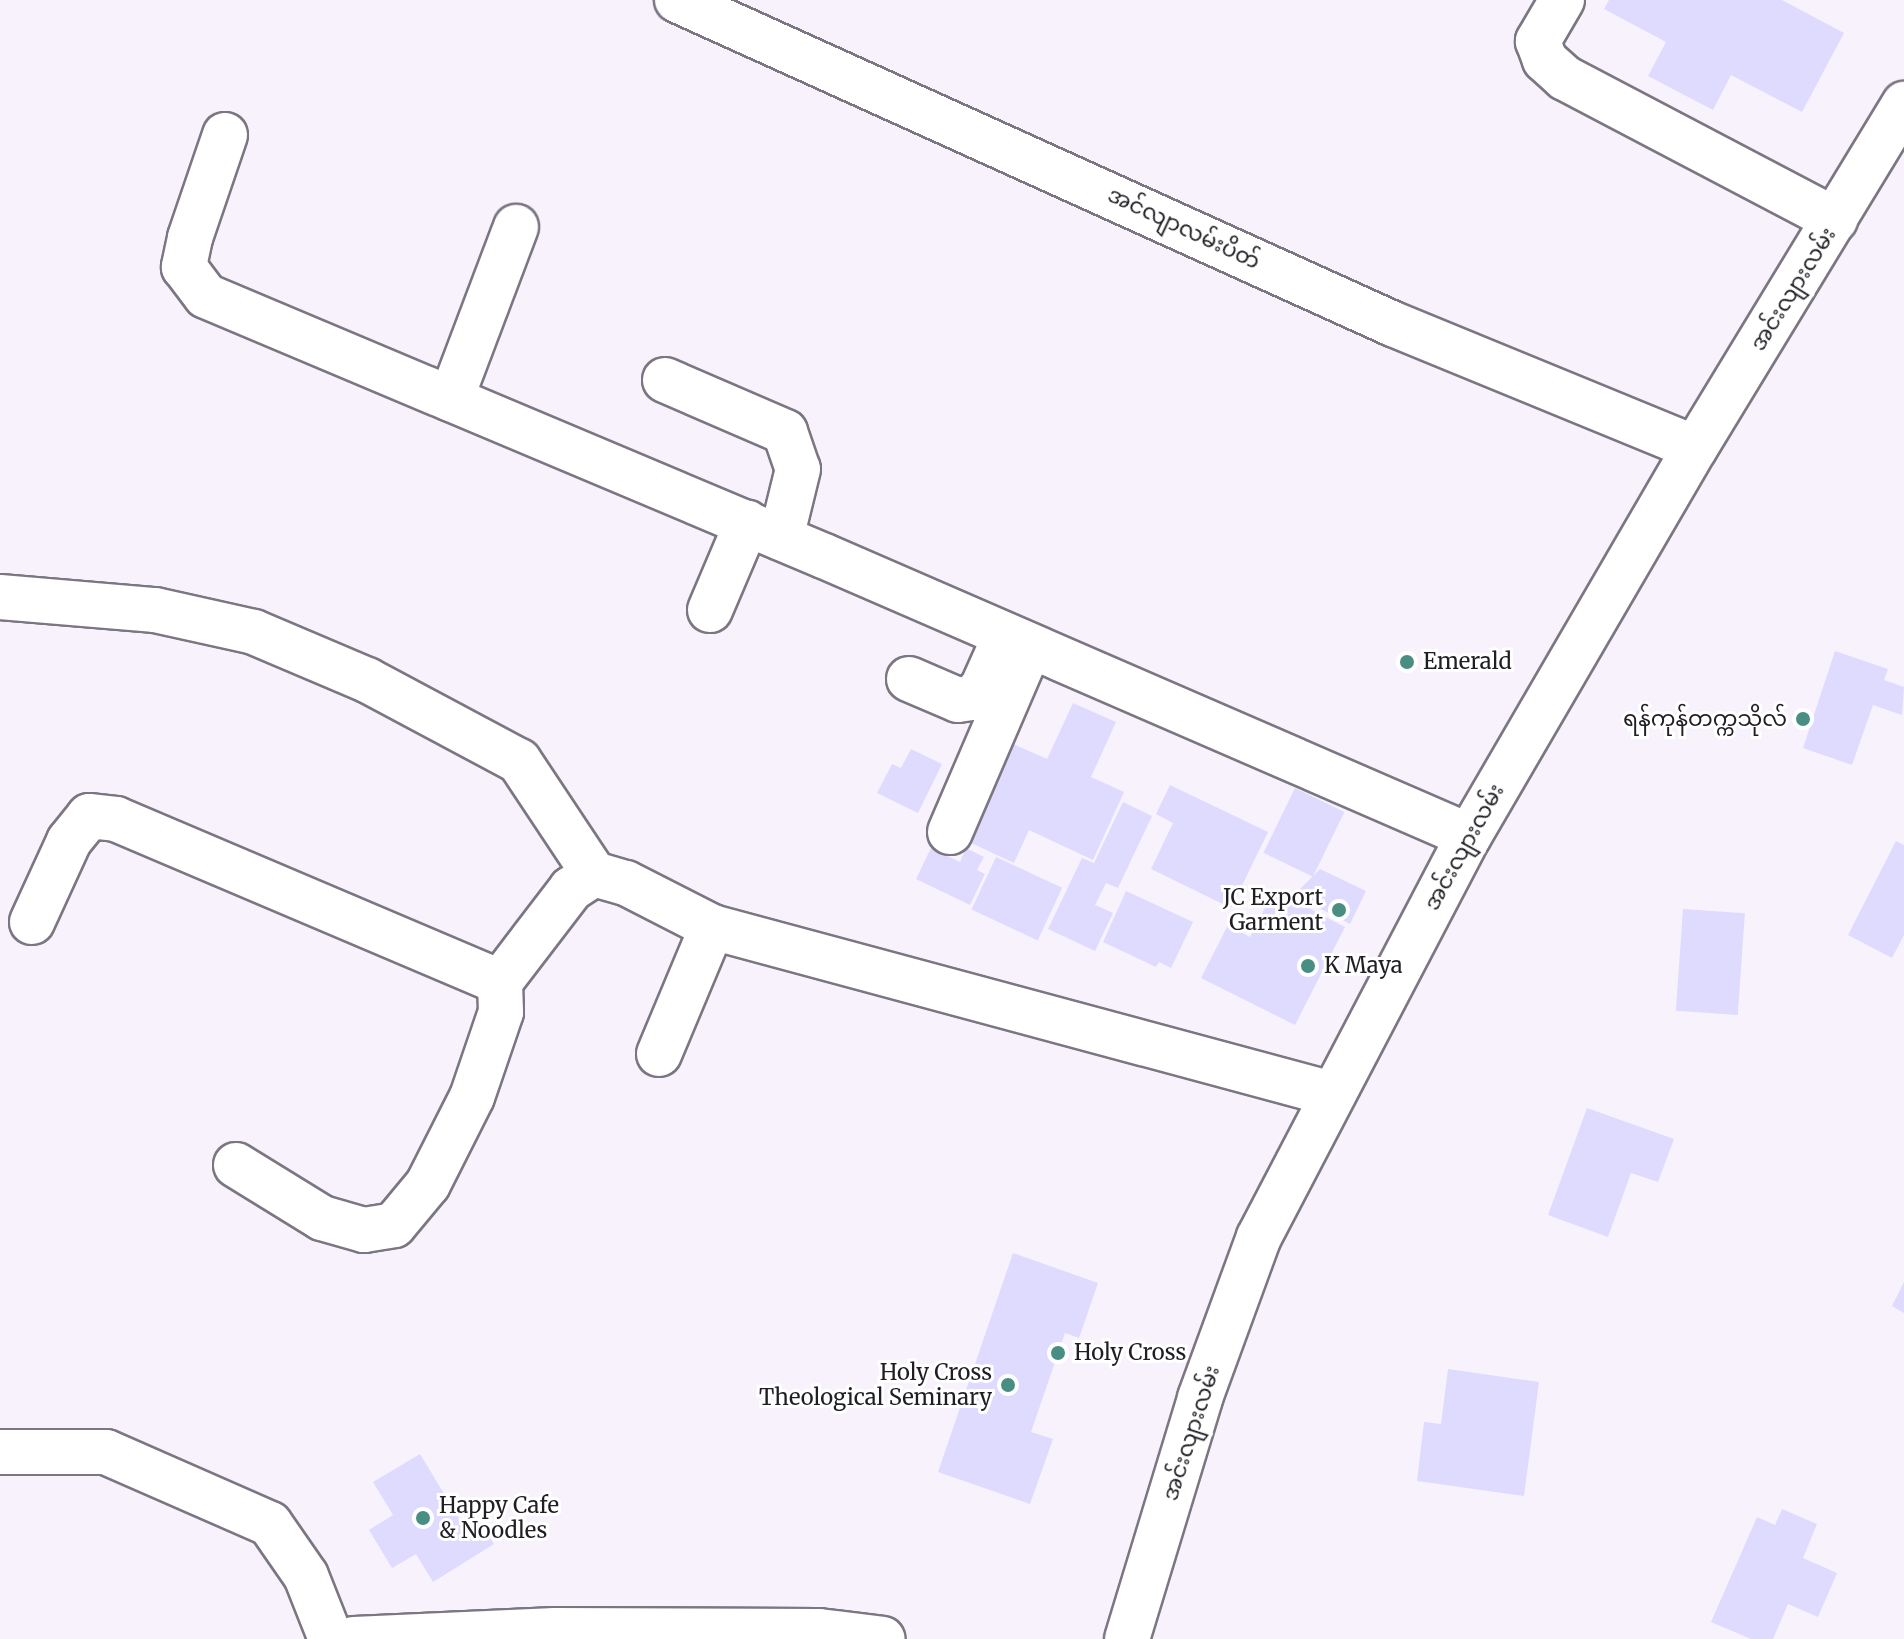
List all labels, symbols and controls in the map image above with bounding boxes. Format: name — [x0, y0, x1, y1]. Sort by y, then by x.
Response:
street label: အင်လျာလမ်းပိတ် — [1104, 181, 1264, 275]
street label: အင်းလျားလမ်း — [1745, 222, 1841, 356]
place label: Emerald — [1423, 649, 1512, 675]
marker: Emerald — [1398, 653, 1416, 671]
place label: ရန်ကုန်တက္ကသိုလ် — [1623, 706, 1787, 732]
marker: ရန်ကုန်တက္ကသိုလ် — [1794, 710, 1812, 728]
street label: အင်းလျားလမ်း — [1418, 779, 1510, 915]
place label: JC Export Garment — [1223, 884, 1323, 936]
marker: JC Export Garment — [1330, 901, 1348, 919]
place label: K Maya — [1324, 953, 1403, 979]
marker: K Maya — [1299, 957, 1317, 975]
place label: Holy Cross — [1074, 1340, 1186, 1366]
marker: Holy Cross — [1049, 1344, 1067, 1362]
place label: Holy Cross Theological Seminary — [759, 1359, 992, 1410]
street label: အင်းလျားလမ်း — [1157, 1362, 1225, 1504]
marker: Holy Cross Theological Seminary — [999, 1376, 1017, 1394]
place label: Happy Cafe & Noodles — [439, 1492, 559, 1544]
marker: Happy Cafe & Noodles — [414, 1509, 432, 1527]

